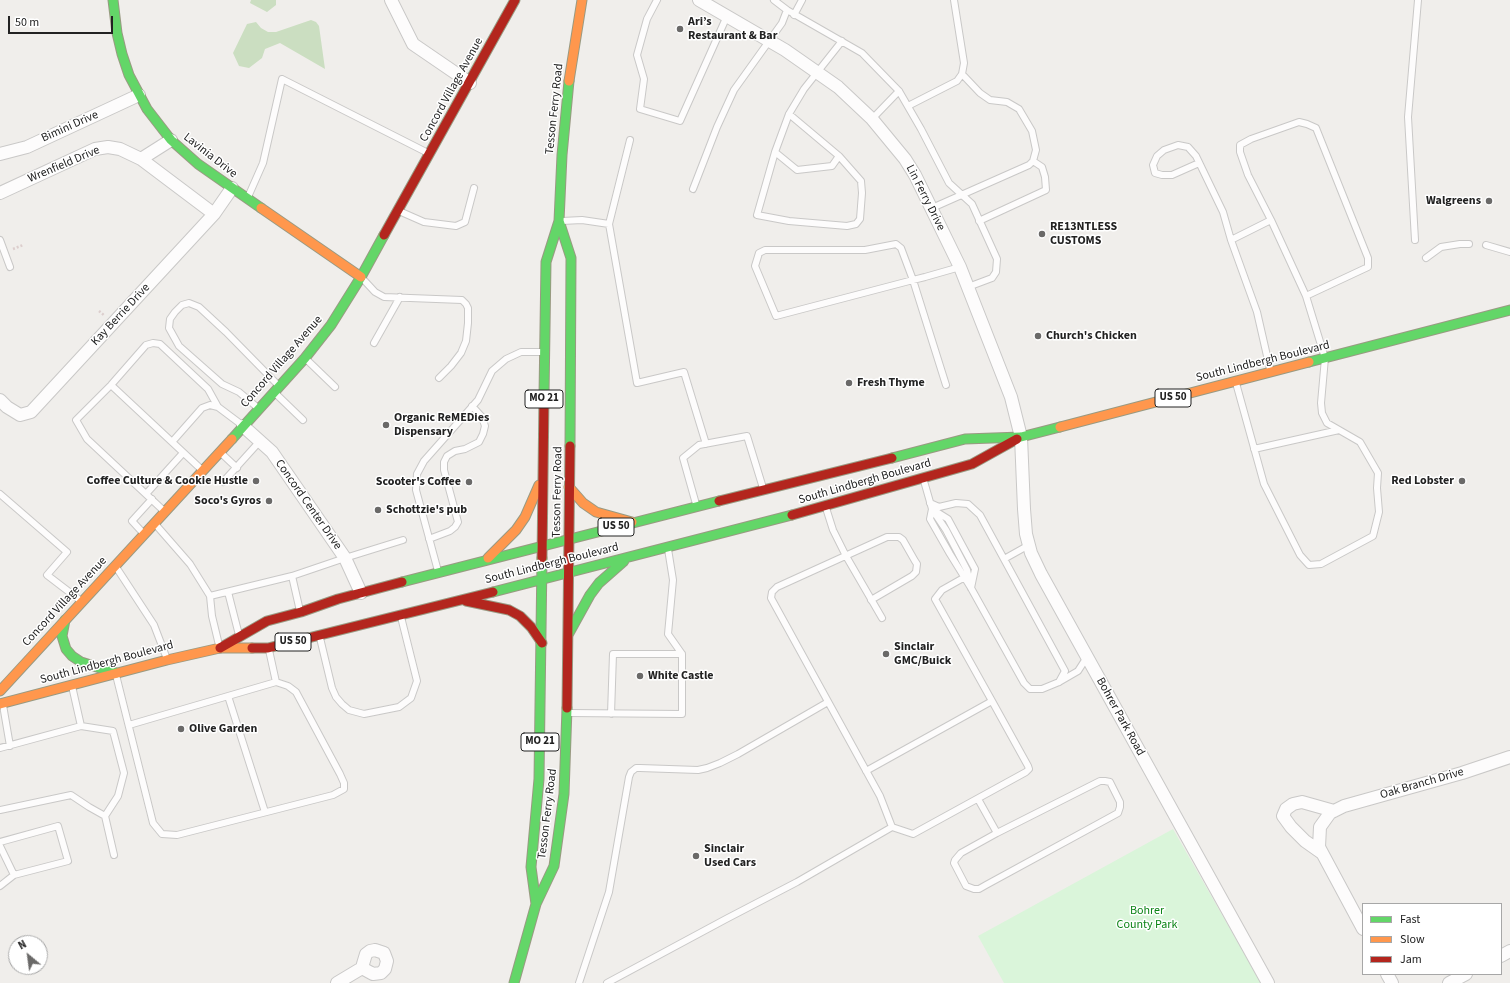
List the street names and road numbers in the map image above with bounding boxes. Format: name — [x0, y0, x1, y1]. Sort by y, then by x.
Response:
street label: Concord Village Avenue — [417, 35, 487, 145]
street label: Tesson Ferry Road — [543, 63, 567, 155]
street label: Bimini Drive — [39, 108, 101, 146]
street label: Lavinia Drive — [180, 130, 240, 182]
street label: Wrenfield Drive — [26, 143, 102, 187]
street label: Lin Ferry Drive — [902, 163, 948, 233]
street label: Kay Berrie Drive — [89, 281, 153, 349]
street label: Concord Village Avenue — [238, 313, 326, 411]
street label: South Lindbergh Boulevard — [1195, 338, 1331, 386]
road number: US 50 — [1155, 389, 1191, 407]
road number: MO 21 — [525, 390, 563, 408]
street label: Tesson Ferry Road — [550, 446, 566, 538]
street label: South Lindbergh Boulevard — [797, 456, 933, 508]
street label: Concord Center Drive — [272, 457, 344, 553]
road number: US 50 — [598, 518, 634, 536]
street label: South Lindbergh Boulevard — [484, 540, 620, 588]
street label: Concord Village Avenue — [20, 554, 110, 650]
road number: US 50 — [275, 633, 311, 651]
street label: South Lindbergh Boulevard — [39, 638, 175, 688]
street label: Bohrer Park Road — [1093, 675, 1147, 759]
road number: MO 21 — [521, 733, 559, 751]
street label: Oak Branch Drive — [1379, 765, 1465, 803]
street label: Tesson Ferry Road — [535, 768, 561, 860]

